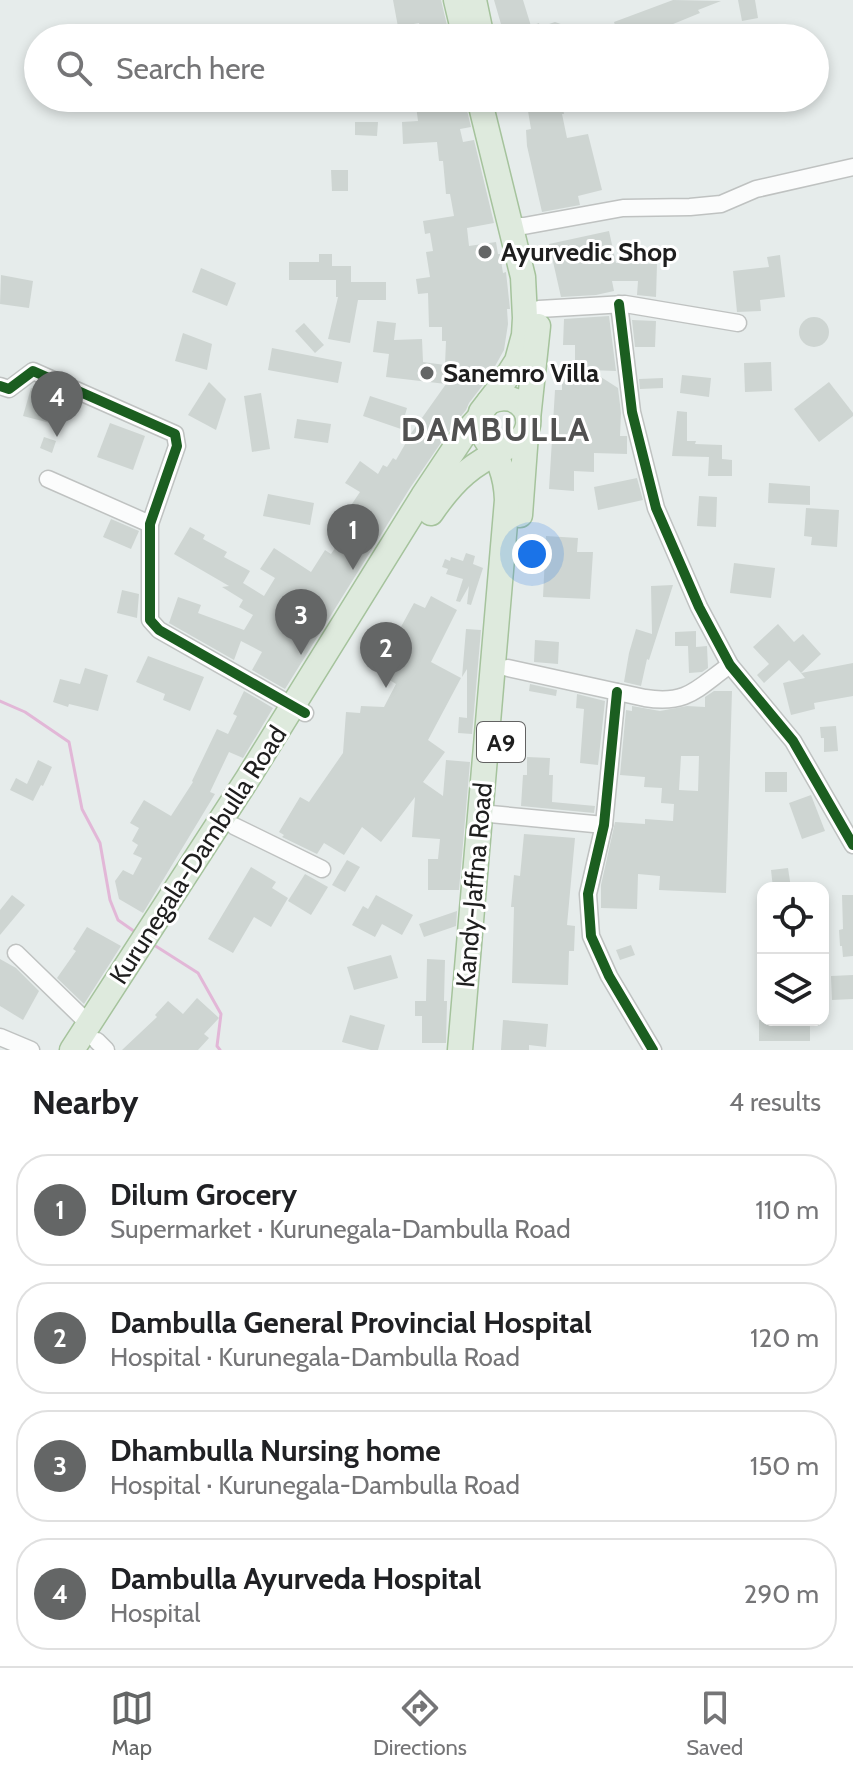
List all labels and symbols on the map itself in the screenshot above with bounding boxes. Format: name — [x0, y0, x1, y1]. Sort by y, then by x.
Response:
place label: Ayurvedic Shop — [501, 236, 677, 268]
marker: Ayurvedic Shop — [476, 243, 494, 261]
place label: Sanemro Villa — [443, 357, 599, 389]
marker: Sanemro Villa — [418, 364, 436, 382]
pin: 4 — [31, 371, 83, 437]
district label: DAMBULLA — [401, 408, 591, 450]
pin: 1 — [327, 504, 379, 570]
your location — [512, 534, 552, 574]
pin: 3 — [275, 589, 327, 655]
pin: 2 — [360, 622, 412, 688]
street label: Kurunegala-Dambulla Road — [102, 720, 294, 990]
road number: A9 — [477, 722, 525, 762]
street label: Kandy-Jaffna Road — [449, 781, 499, 989]

